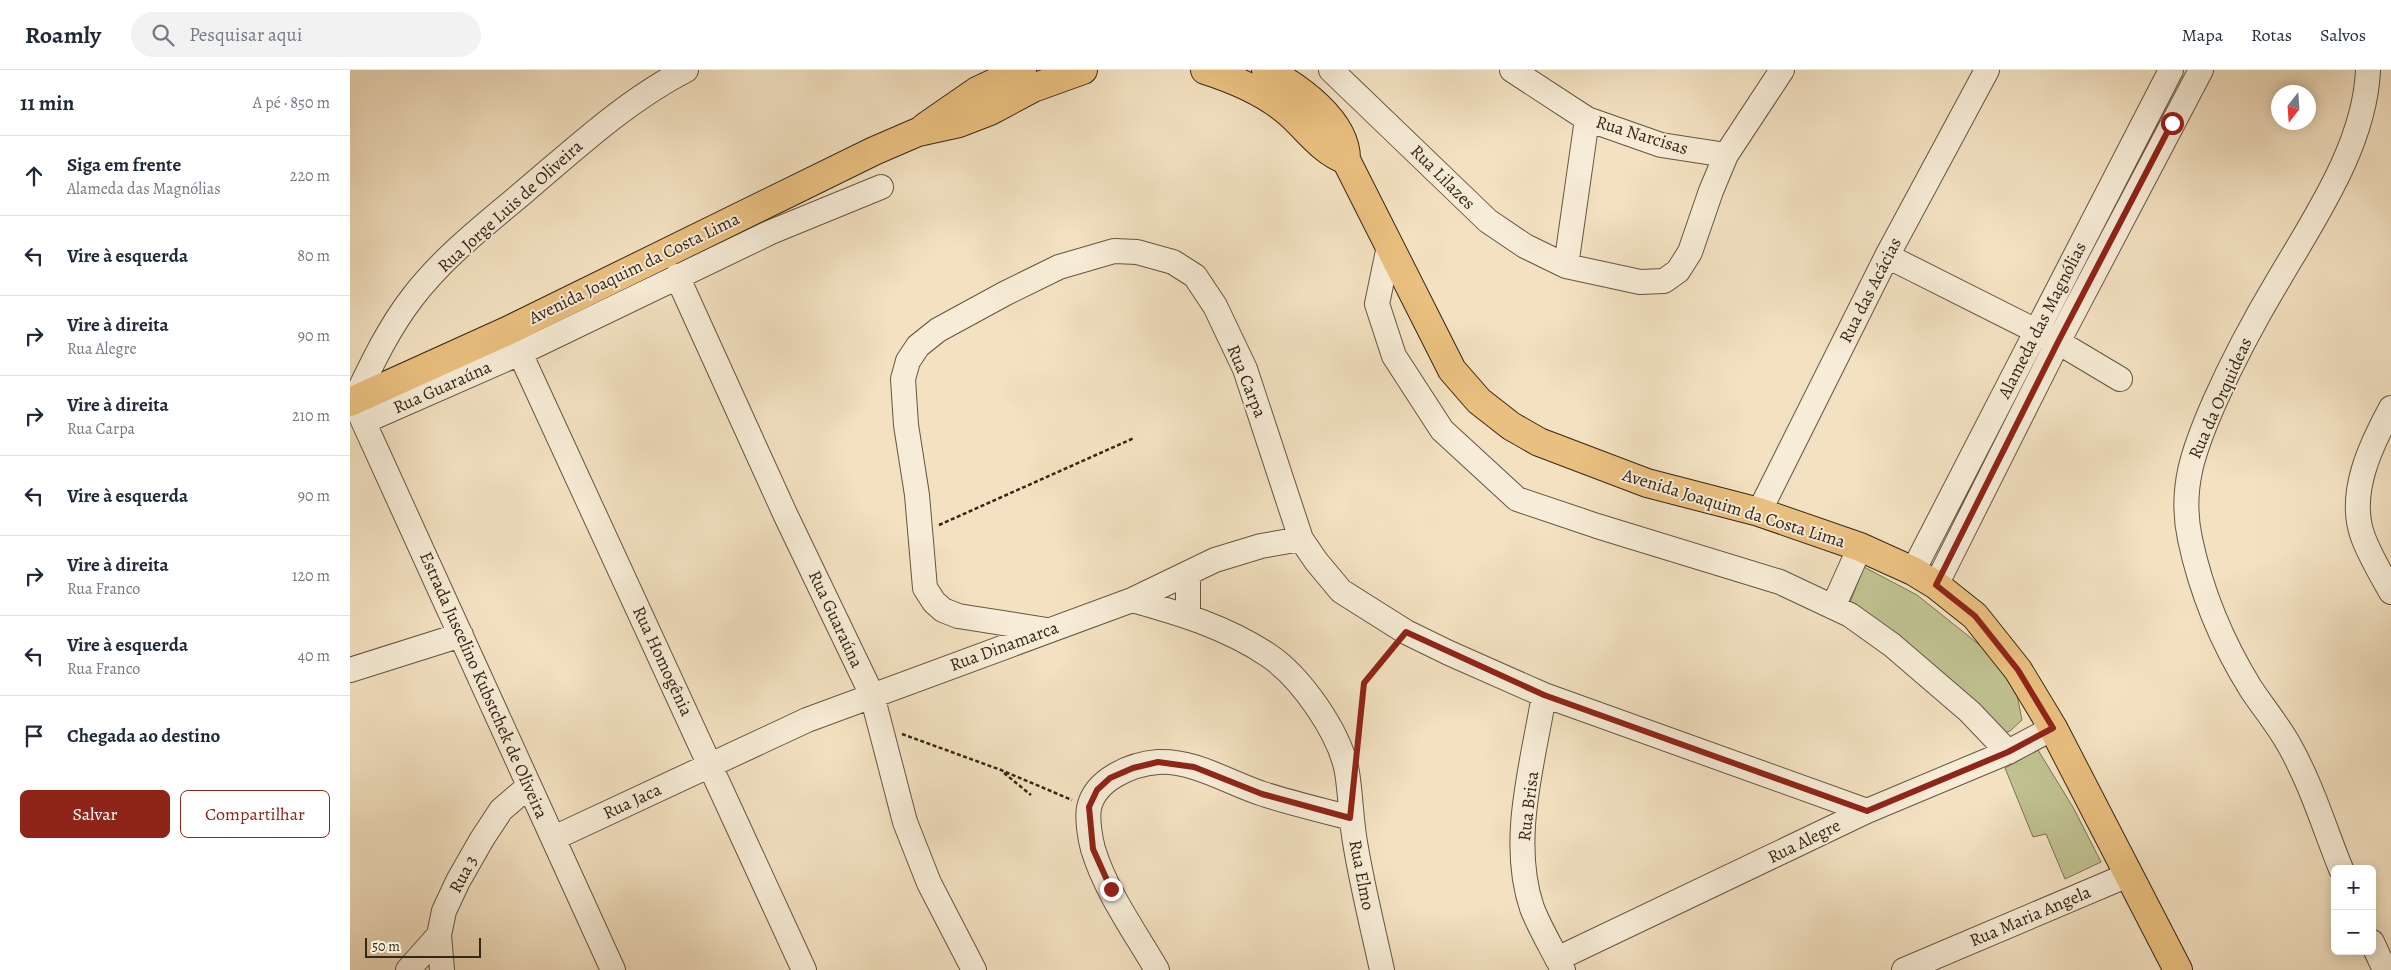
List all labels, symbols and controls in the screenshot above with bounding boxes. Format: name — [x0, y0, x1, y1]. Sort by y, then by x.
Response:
search box — [131, 12, 481, 57]
text: Roamly — [25, 19, 101, 51]
icon: search — [149, 21, 177, 49]
text: Pesquisar aqui — [189, 22, 302, 48]
text: Mapa — [2182, 23, 2223, 47]
text: Rotas — [2251, 23, 2292, 47]
text: Salvos — [2320, 23, 2366, 47]
north arrow — [2271, 85, 2316, 130]
text: 11 min — [20, 89, 74, 117]
text: A pé · 850 m — [253, 92, 330, 114]
street label: Rua Narcisas — [1593, 110, 1691, 160]
route start — [2161, 112, 2184, 135]
street label: Rua Jorge Luis de Oliveira — [432, 134, 588, 278]
street label: Rua Lilazes — [1405, 139, 1481, 215]
text: Siga em frente — [67, 152, 181, 178]
icon: ahead — [20, 162, 48, 190]
text: 220 m — [290, 165, 330, 187]
text: Alameda das Magnólias — [67, 178, 221, 200]
street label: Avenida Joaquim da Costa Lima — [524, 206, 744, 330]
street label: Rua das Acácias — [1833, 233, 1907, 347]
street label: Alameda das Magnólias — [1992, 238, 2092, 403]
icon: left — [20, 242, 48, 270]
text: Vire à esquerda — [67, 243, 188, 269]
text: 80 m — [297, 245, 330, 267]
text: Vire à direita — [67, 312, 169, 338]
icon: right — [20, 322, 48, 350]
text: 90 m — [298, 325, 330, 347]
street label: Rua da Orquideas — [2183, 334, 2257, 462]
text: Rua Alegre — [67, 338, 137, 360]
street label: Rua Carpa — [1222, 341, 1273, 422]
street label: Rua Guaraúna — [389, 354, 495, 419]
text: Vire à direita — [67, 392, 169, 418]
icon: right — [20, 402, 48, 430]
text: 210 m — [292, 405, 330, 427]
text: Rua Carpa — [67, 418, 135, 440]
street label: Avenida Joaquim da Costa Lima — [1619, 462, 1849, 554]
icon: left — [20, 482, 48, 510]
text: Vire à esquerda — [67, 483, 188, 509]
text: 90 m — [298, 485, 330, 507]
street label: Estrada Juscelino Kubstchek de Oliveira — [414, 548, 554, 823]
text: Vire à direita — [67, 552, 169, 578]
icon: right — [20, 562, 48, 590]
text: 120 m — [292, 565, 330, 587]
street label: Rua Guaraúna — [803, 566, 869, 672]
text: Rua Franco — [67, 578, 140, 600]
street label: Rua Homogênia — [627, 602, 699, 720]
street label: Rua Dinamarca — [946, 615, 1062, 677]
text: Vire à esquerda — [67, 632, 188, 658]
icon: left — [20, 642, 48, 670]
text: 40 m — [298, 645, 330, 667]
text: Rua Franco — [67, 658, 140, 680]
icon: arrive — [20, 722, 48, 750]
text: Chegada ao destino — [67, 723, 220, 749]
street label: Rua Brisa — [1512, 769, 1544, 842]
street label: Rua Jaca — [599, 777, 666, 825]
button: Salvar — [20, 790, 170, 838]
button: Compartilhar — [180, 790, 330, 838]
street label: Rua Alegre — [1764, 813, 1844, 869]
street label: Rua Elmo — [1343, 838, 1381, 912]
street label: Rua 3 — [443, 851, 483, 897]
map controls — [2331, 865, 2376, 955]
button: + — [2331, 865, 2376, 910]
route end — [1100, 878, 1123, 901]
street label: Rua Maria Angela — [1966, 879, 2095, 952]
button: − — [2331, 910, 2376, 955]
scale bar — [365, 935, 481, 958]
text: 50 m — [372, 937, 400, 956]

